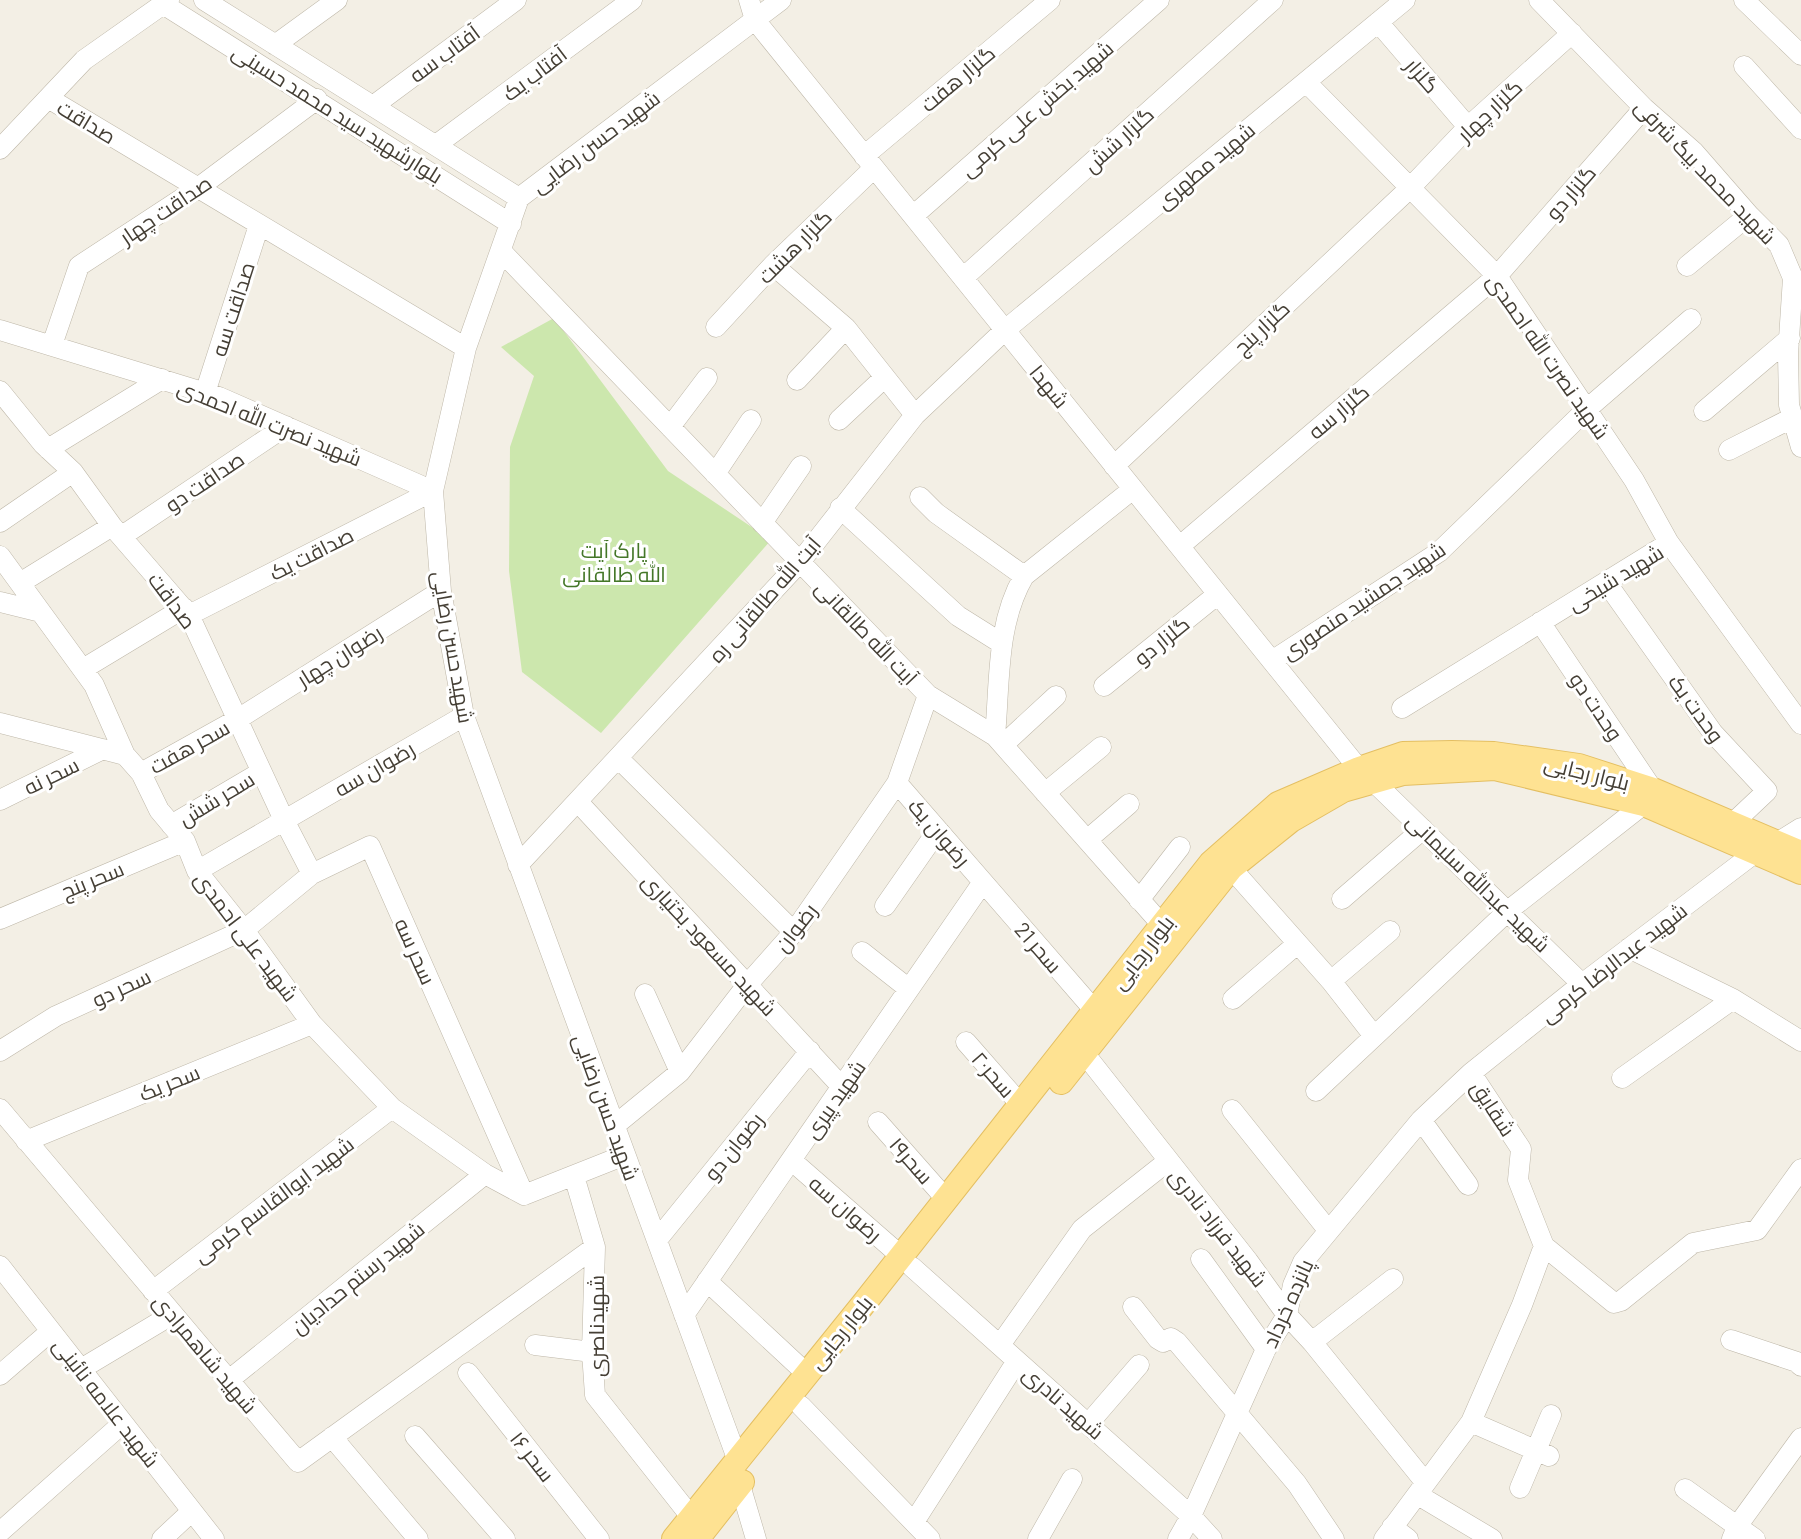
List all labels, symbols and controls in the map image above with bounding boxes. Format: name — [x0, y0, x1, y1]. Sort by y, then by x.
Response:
street label: آفتاب سه — [404, 19, 484, 87]
street label: شهید بخش علی کرمی — [954, 35, 1119, 183]
street label: بلوارشهید سید محمد حسینی — [227, 38, 448, 190]
street label: آفتاب یک — [497, 40, 571, 105]
street label: گلزار هفت — [915, 40, 1000, 117]
street label: گلزار — [1400, 52, 1445, 98]
street label: گلزار چهار — [1451, 74, 1529, 149]
street label: شهید حسن رضایی — [526, 85, 665, 199]
street label: شهید محمد بیگ شرفی — [1629, 93, 1782, 250]
street label: صداقت — [53, 94, 121, 148]
street label: گلزار شش — [1078, 101, 1160, 179]
street label: شهید مطهری — [1151, 117, 1261, 215]
street label: گلزار دو — [1540, 160, 1601, 225]
street label: صداقت چهار — [113, 169, 217, 252]
street label: گلزار هشت — [752, 204, 837, 289]
street label: صداقت سه — [205, 259, 259, 359]
street label: شهید نصرت الله احمدی — [1481, 268, 1616, 445]
street label: گلزار پنج — [1228, 295, 1296, 361]
street label: شهدا — [1024, 359, 1075, 414]
street label: شهید نصرت الله احمدی — [174, 374, 366, 472]
street label: گلزار سه — [1302, 378, 1374, 444]
street label: صداقت دو — [160, 446, 249, 517]
street label: صداقت یک — [265, 521, 357, 585]
street label: آیت الله طالقانی ره — [703, 531, 827, 668]
street label: شهید جمشید منصوری — [1276, 536, 1451, 666]
park label: پارک آیت الله طالقانی — [562, 537, 666, 588]
street label: شهید شیخی — [1562, 539, 1669, 617]
street label: صداقت — [144, 567, 202, 633]
street label: شهید حسن رضایی — [426, 569, 480, 725]
street label: آیت الله طالقانی — [809, 574, 923, 691]
street label: گلزار دو — [1128, 610, 1194, 671]
street label: رضوان چهار — [291, 619, 388, 694]
street label: وحدت دو — [1564, 667, 1629, 745]
street label: وحدت یک — [1663, 669, 1730, 747]
street label: سحر هفت — [145, 714, 234, 779]
street label: رضوان سه — [330, 735, 419, 803]
street label: بلوار رجایی — [1541, 749, 1632, 797]
street label: سحر نه — [19, 751, 83, 800]
street label: سحر شش — [174, 766, 260, 832]
street label: رضوان یک — [902, 793, 976, 872]
street label: شهید عبدالله سلیمانی — [1401, 807, 1556, 958]
street label: سحر پنج — [57, 855, 128, 906]
street label: شهید علی احمدی — [188, 866, 304, 1007]
street label: شهید مسعود بختیاری — [636, 868, 782, 1022]
street label: شهید عبدالرضا کرمی — [1535, 897, 1693, 1029]
street label: رضوان — [768, 898, 823, 957]
street label: بلوار رجایی — [1105, 910, 1180, 995]
street label: سحر سه — [389, 914, 442, 988]
street label: سحر 21 — [1010, 917, 1068, 978]
street label: سحر دو — [88, 963, 155, 1012]
street label: شهید حسن رضایی — [567, 1030, 645, 1184]
street label: سحر۲۰ — [967, 1046, 1021, 1103]
street label: شهید پیری — [798, 1055, 872, 1145]
street label: سحر یک — [135, 1059, 203, 1106]
street label: شقایق — [1465, 1075, 1521, 1142]
street label: رضوان دو — [698, 1107, 770, 1186]
street label: شهید ابوالقاسم کرمی — [188, 1131, 360, 1270]
street label: سحر۱۹ — [884, 1132, 939, 1189]
street label: شهید فرزاد نادری — [1163, 1163, 1273, 1293]
street label: رضوان سه — [803, 1170, 887, 1248]
street label: شهید رستم حدادیان — [285, 1216, 431, 1341]
street label: پانزده خرداد — [1256, 1255, 1320, 1352]
street label: شهیدناصری — [583, 1275, 610, 1377]
street label: شهید شاهمرادی — [147, 1288, 263, 1419]
street label: بلوار رجایی — [803, 1290, 879, 1375]
street label: شهید علامه‌ نائینی — [47, 1332, 165, 1473]
street label: شهید نادری — [1017, 1360, 1110, 1445]
street label: سحر ۱۶ — [505, 1426, 560, 1487]

